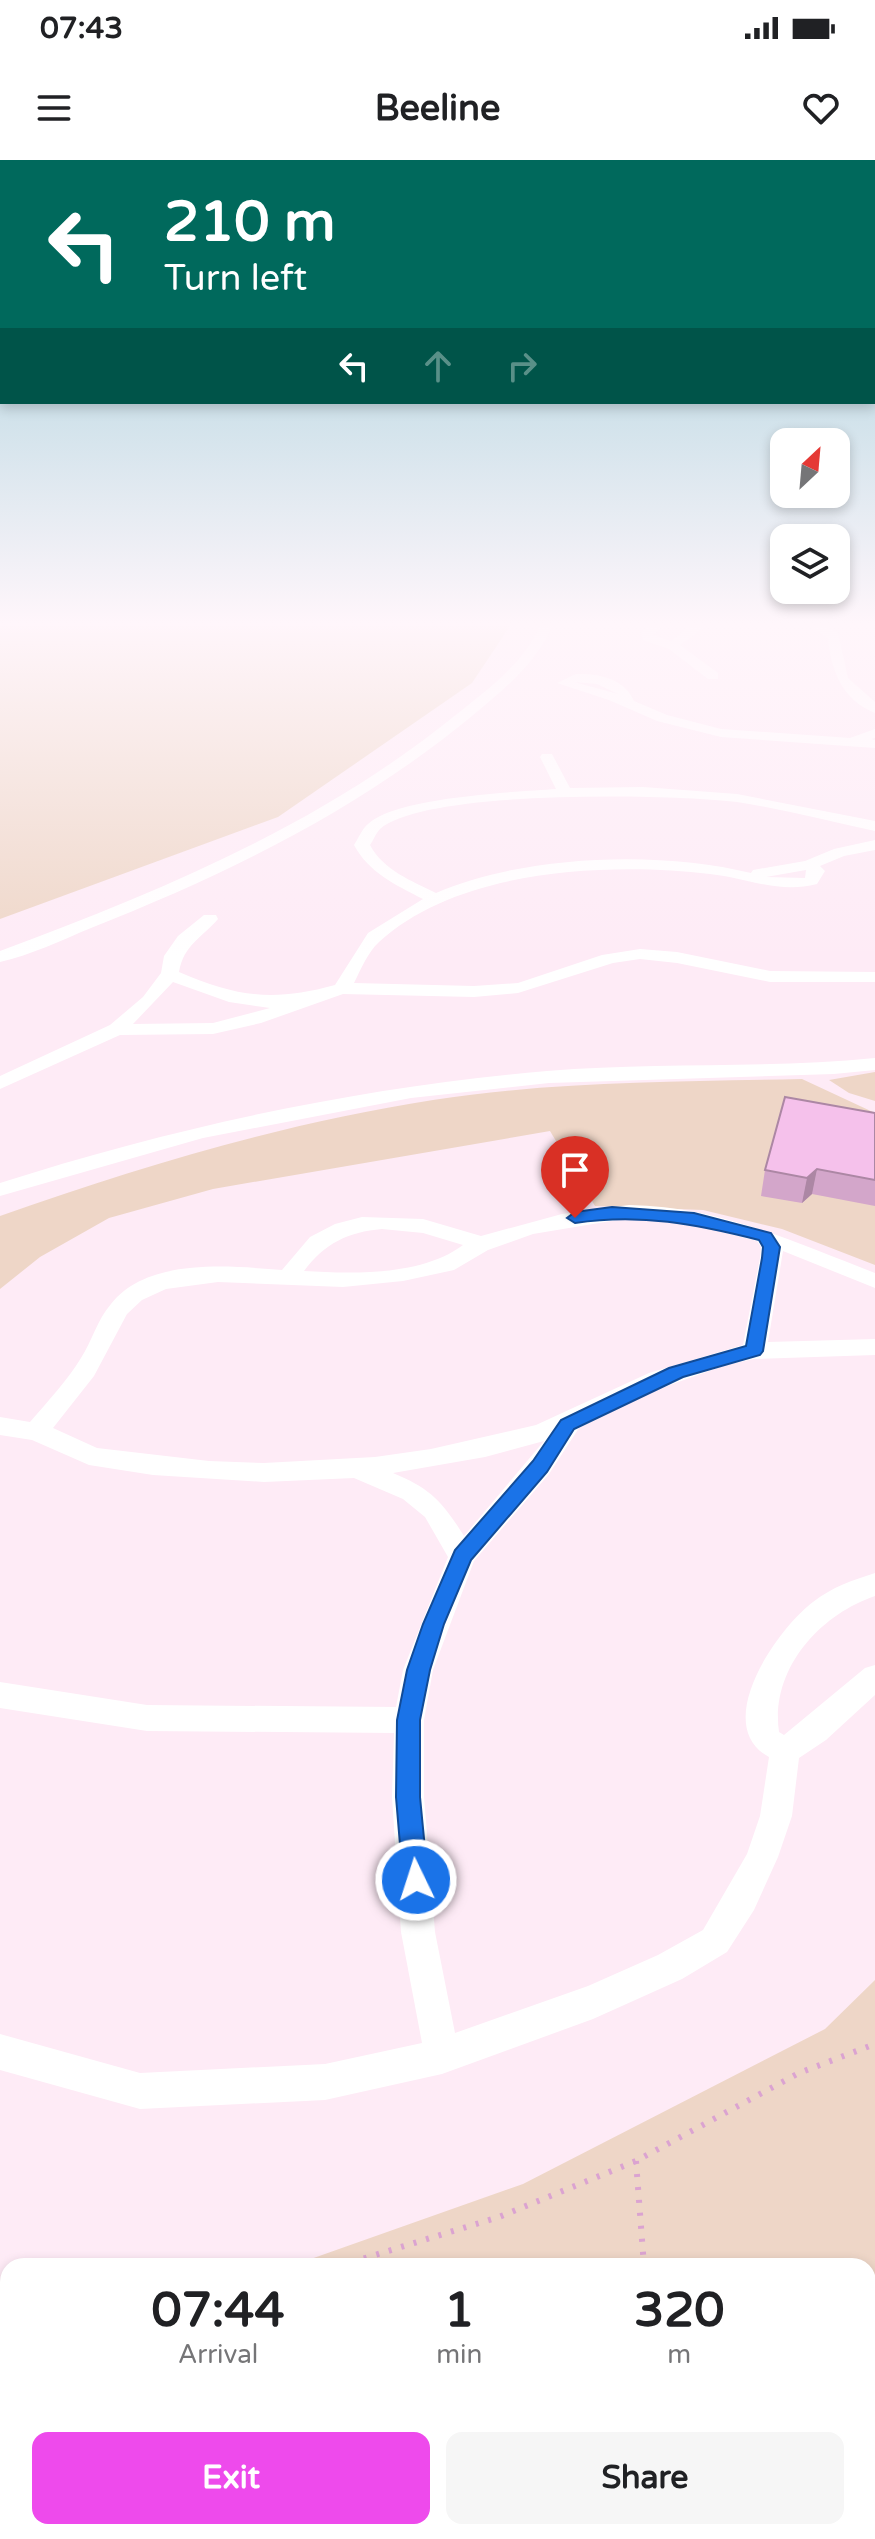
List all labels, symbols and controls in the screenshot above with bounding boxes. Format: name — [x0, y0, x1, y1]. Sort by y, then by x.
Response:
text: 07:43 — [40, 10, 123, 47]
icon: menu — [32, 86, 76, 130]
icon: heart — [799, 86, 843, 130]
text: Beeline — [375, 87, 500, 130]
text: 210 m — [164, 189, 335, 256]
icon: left — [32, 192, 136, 296]
text: Turn left — [164, 257, 307, 300]
icon: left — [332, 344, 376, 388]
icon: ahead — [416, 344, 460, 388]
icon: right — [500, 344, 544, 388]
north arrow — [770, 428, 850, 508]
map controls — [770, 428, 850, 604]
button: layers — [770, 524, 850, 604]
pin — [541, 1136, 609, 1218]
icon: arrive — [553, 1148, 597, 1192]
position arrow — [374, 1838, 458, 1922]
text: 07:44 — [152, 2282, 285, 2340]
text: 1 — [444, 2282, 474, 2340]
text: 320 — [634, 2282, 724, 2340]
text: Arrival — [178, 2339, 258, 2370]
text: min — [436, 2339, 482, 2370]
text: m — [667, 2339, 691, 2370]
button: Exit — [32, 2432, 430, 2524]
button: Share — [446, 2432, 844, 2524]

